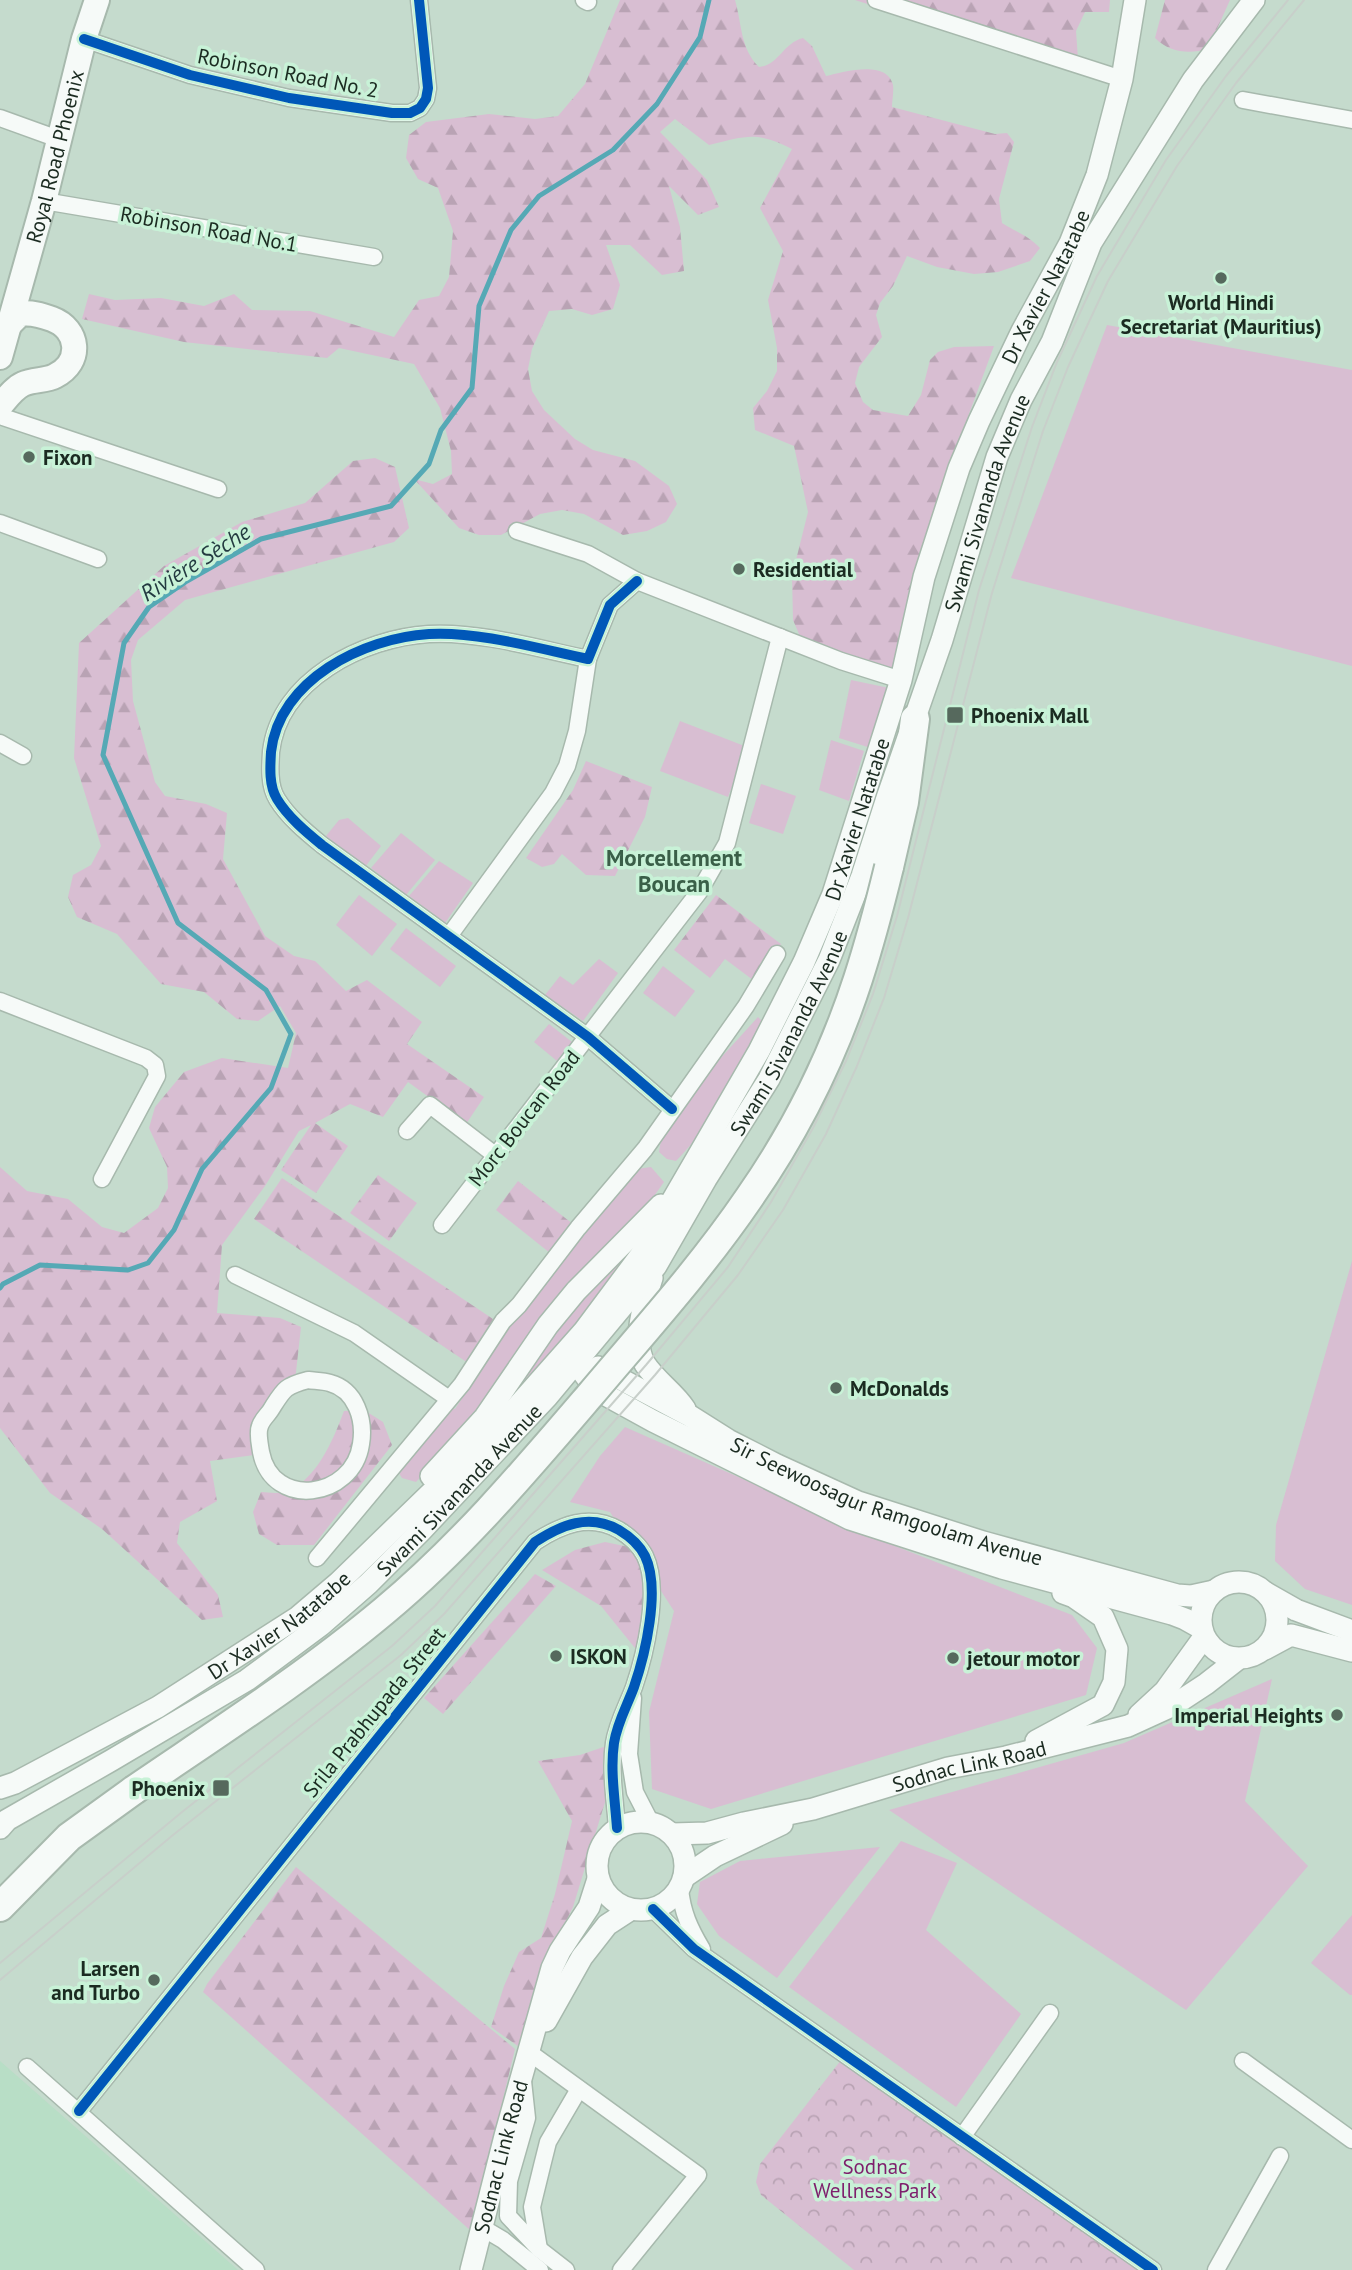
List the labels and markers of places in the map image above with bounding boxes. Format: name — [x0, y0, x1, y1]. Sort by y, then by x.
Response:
marker: World Hindi Secretariat (Mauritius) — [1213, 270, 1229, 286]
place label: World Hindi Secretariat (Mauritius) — [1120, 289, 1322, 340]
place label: Fixon — [43, 444, 93, 471]
marker: Fixon — [21, 449, 37, 465]
place label: Residential — [753, 556, 854, 583]
marker: Residential — [731, 561, 747, 577]
place label: Phoenix Mall — [971, 702, 1090, 729]
marker: Phoenix Mall — [945, 705, 965, 725]
place label: McDonalds — [850, 1375, 949, 1402]
marker: McDonalds — [828, 1380, 844, 1396]
place label: ISKON — [570, 1643, 627, 1670]
place label: jetour motor — [966, 1645, 1080, 1672]
marker: ISKON — [548, 1648, 564, 1664]
marker: jetour motor — [945, 1650, 961, 1666]
place label: Imperial Heights — [1174, 1702, 1323, 1729]
marker: Imperial Heights — [1329, 1707, 1345, 1723]
place label: Phoenix — [131, 1775, 205, 1802]
marker: Phoenix — [211, 1778, 231, 1798]
place label: Larsen and Turbo — [51, 1955, 140, 2006]
marker: Larsen and Turbo — [146, 1972, 162, 1988]

